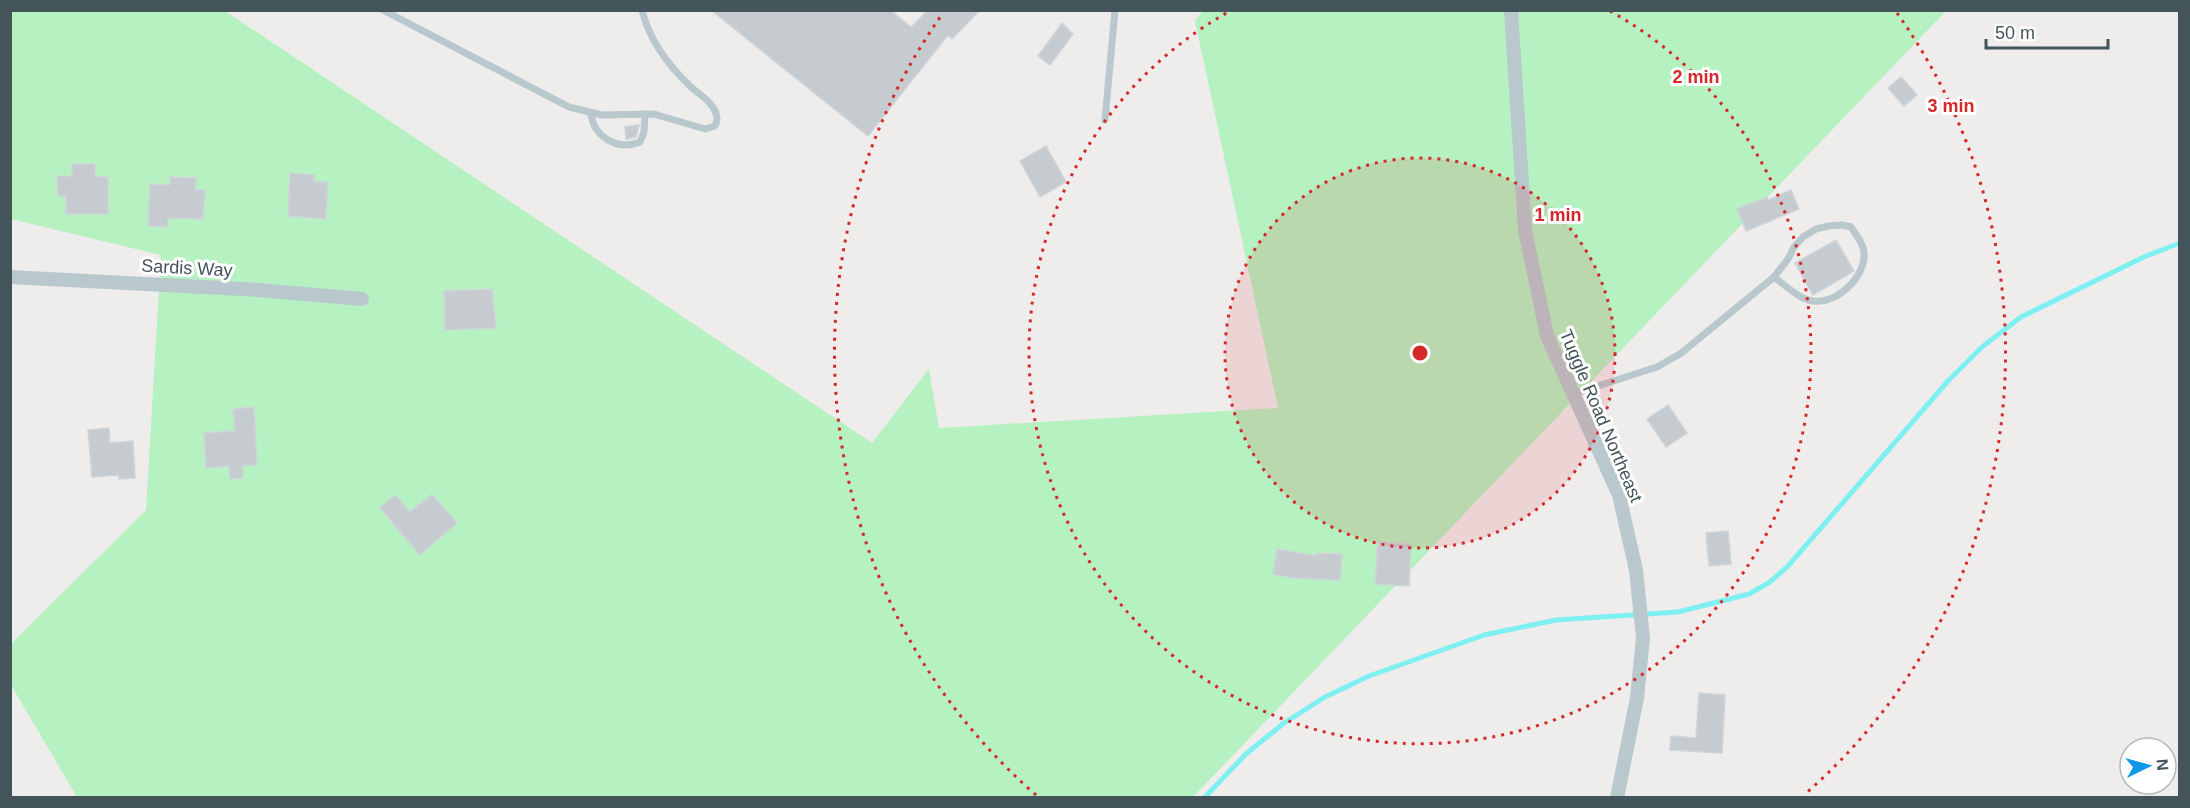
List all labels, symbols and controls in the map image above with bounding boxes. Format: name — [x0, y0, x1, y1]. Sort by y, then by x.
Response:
scale bar — [1986, 12, 2108, 50]
text: 50 m — [1995, 23, 2035, 43]
text: 2 min — [1672, 67, 1720, 87]
text: 3 min — [1927, 96, 1975, 116]
text: 1 min — [1534, 205, 1582, 225]
street label: Sardis Way — [141, 256, 233, 280]
street label: Tuggle Road Northeast — [1556, 327, 1646, 505]
centre of rings — [1410, 343, 1430, 363]
north arrow — [2118, 736, 2178, 796]
text: N — [2153, 758, 2171, 771]

